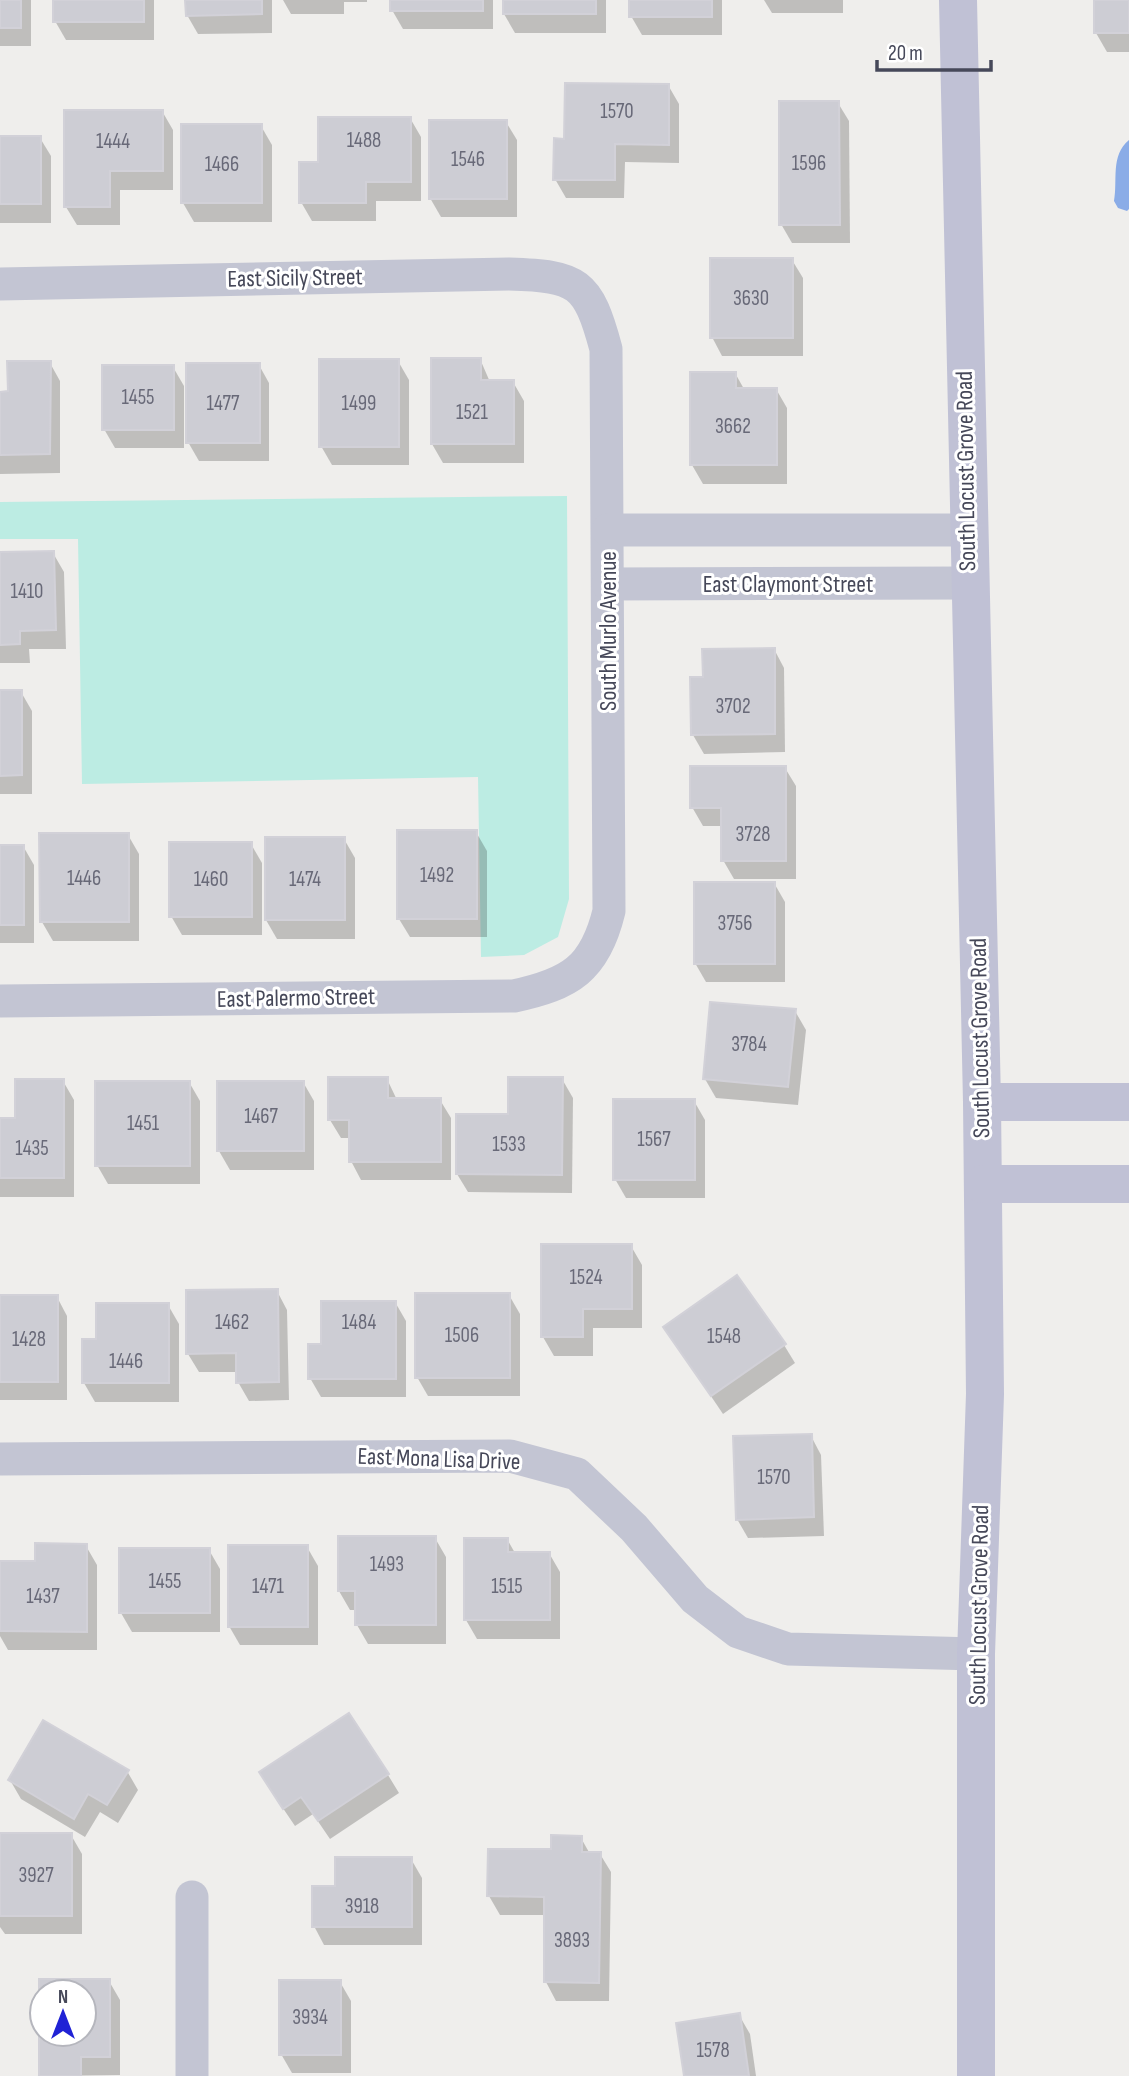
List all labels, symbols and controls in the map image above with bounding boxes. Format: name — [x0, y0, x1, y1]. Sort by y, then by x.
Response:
scale bar — [877, 28, 991, 72]
text: 20 m — [888, 41, 923, 66]
house number: 1570 — [600, 99, 634, 124]
house number: 1488 — [347, 128, 381, 153]
house number: 1444 — [96, 129, 130, 154]
house number: 1546 — [451, 147, 485, 172]
house number: 1596 — [792, 151, 826, 176]
house number: 1466 — [205, 152, 239, 177]
street label: East Sicily Street — [227, 262, 363, 294]
house number: 3630 — [733, 286, 769, 311]
street label: South Locust Grove Road — [950, 371, 982, 571]
house number: 1455 — [121, 385, 155, 410]
house number: 1477 — [207, 391, 240, 416]
house number: 1499 — [342, 391, 376, 416]
house number: 1521 — [456, 400, 489, 425]
house number: 3662 — [715, 414, 751, 439]
street label: South Murlo Avenue — [594, 551, 623, 711]
street label: East Claymont Street — [703, 570, 873, 599]
house number: 1410 — [11, 579, 43, 604]
house number: 3702 — [715, 694, 751, 719]
house number: 3728 — [735, 822, 771, 847]
house number: 1492 — [420, 863, 454, 888]
house number: 1446 — [67, 866, 101, 891]
house number: 1460 — [194, 867, 228, 892]
house number: 1474 — [289, 867, 321, 892]
house number: 3756 — [718, 911, 752, 936]
street label: South Locust Grove Road — [964, 938, 996, 1138]
street label: East Palermo Street — [217, 982, 375, 1014]
house number: 3784 — [731, 1032, 767, 1057]
house number: 1467 — [244, 1104, 278, 1129]
house number: 1451 — [127, 1111, 160, 1136]
house number: 1567 — [637, 1127, 671, 1152]
house number: 1533 — [492, 1132, 526, 1157]
house number: 1435 — [15, 1136, 49, 1161]
house number: 1524 — [569, 1265, 603, 1290]
house number: 1462 — [215, 1310, 249, 1335]
house number: 1484 — [342, 1310, 377, 1335]
house number: 1506 — [445, 1323, 479, 1348]
house number: 1548 — [707, 1324, 741, 1349]
house number: 1428 — [12, 1327, 46, 1352]
house number: 1446 — [109, 1349, 143, 1374]
street label: East Mona Lisa Drive — [357, 1442, 521, 1476]
house number: 1570 — [757, 1465, 791, 1490]
street label: South Locust Grove Road — [963, 1505, 995, 1705]
house number: 1493 — [370, 1552, 404, 1577]
house number: 1455 — [148, 1569, 182, 1594]
house number: 1471 — [252, 1574, 285, 1599]
house number: 1515 — [491, 1574, 523, 1599]
house number: 1437 — [26, 1584, 60, 1609]
house number: 3927 — [18, 1863, 54, 1888]
house number: 3918 — [345, 1894, 379, 1919]
house number: 3893 — [554, 1928, 590, 1953]
north arrow — [28, 1978, 98, 2048]
text: N — [58, 1986, 68, 2009]
house number: 3934 — [292, 2005, 328, 2030]
house number: 1578 — [696, 2038, 730, 2063]

